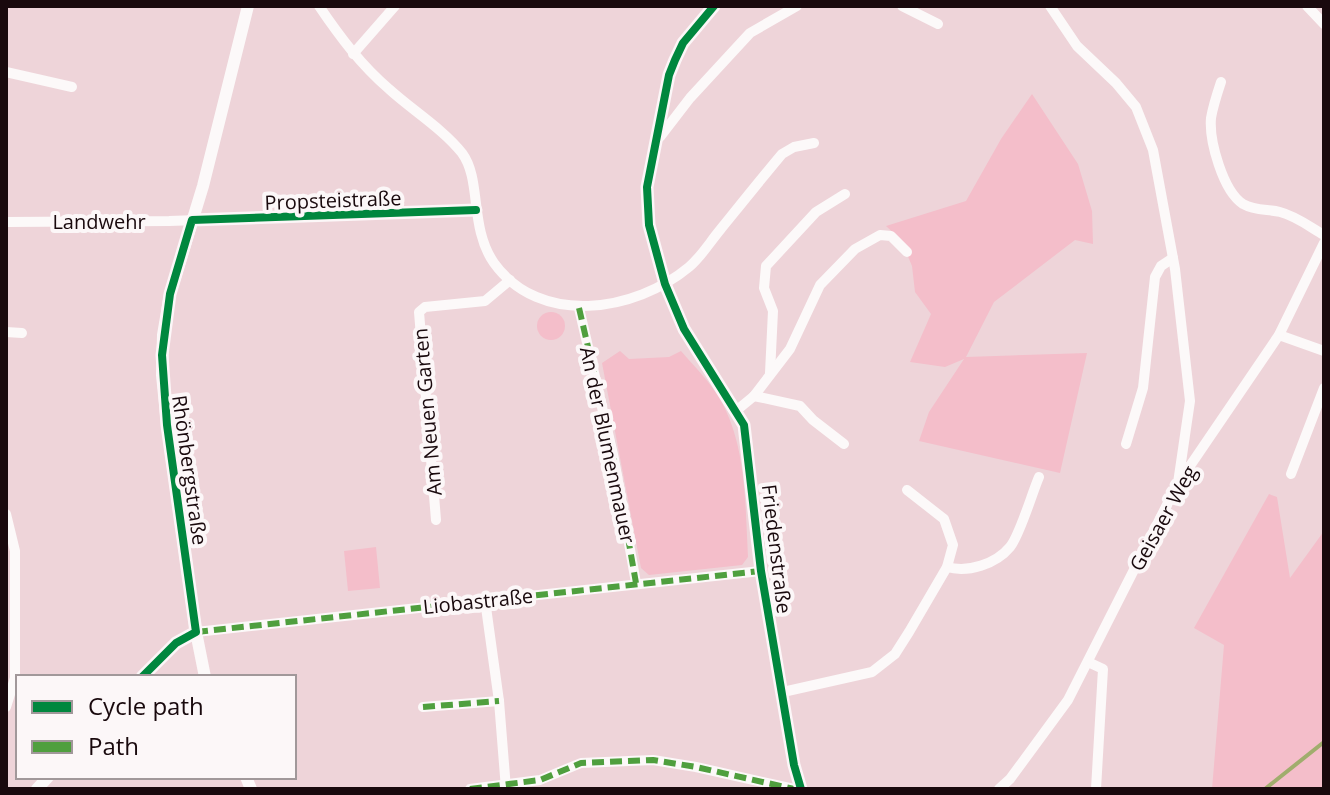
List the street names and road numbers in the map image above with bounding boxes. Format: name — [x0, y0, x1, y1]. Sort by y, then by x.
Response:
street label: Propsteistraße — [264, 184, 402, 216]
street label: Landwehr — [52, 208, 146, 235]
street label: Am Neuen Garten — [406, 327, 448, 497]
street label: An der Blumenmauer — [574, 344, 642, 546]
street label: Rhönbergstraße — [166, 393, 214, 547]
street label: Geisaer Weg — [1123, 460, 1203, 576]
street label: Friedenstraße — [756, 483, 798, 615]
street label: Liobastraße — [422, 582, 534, 620]

